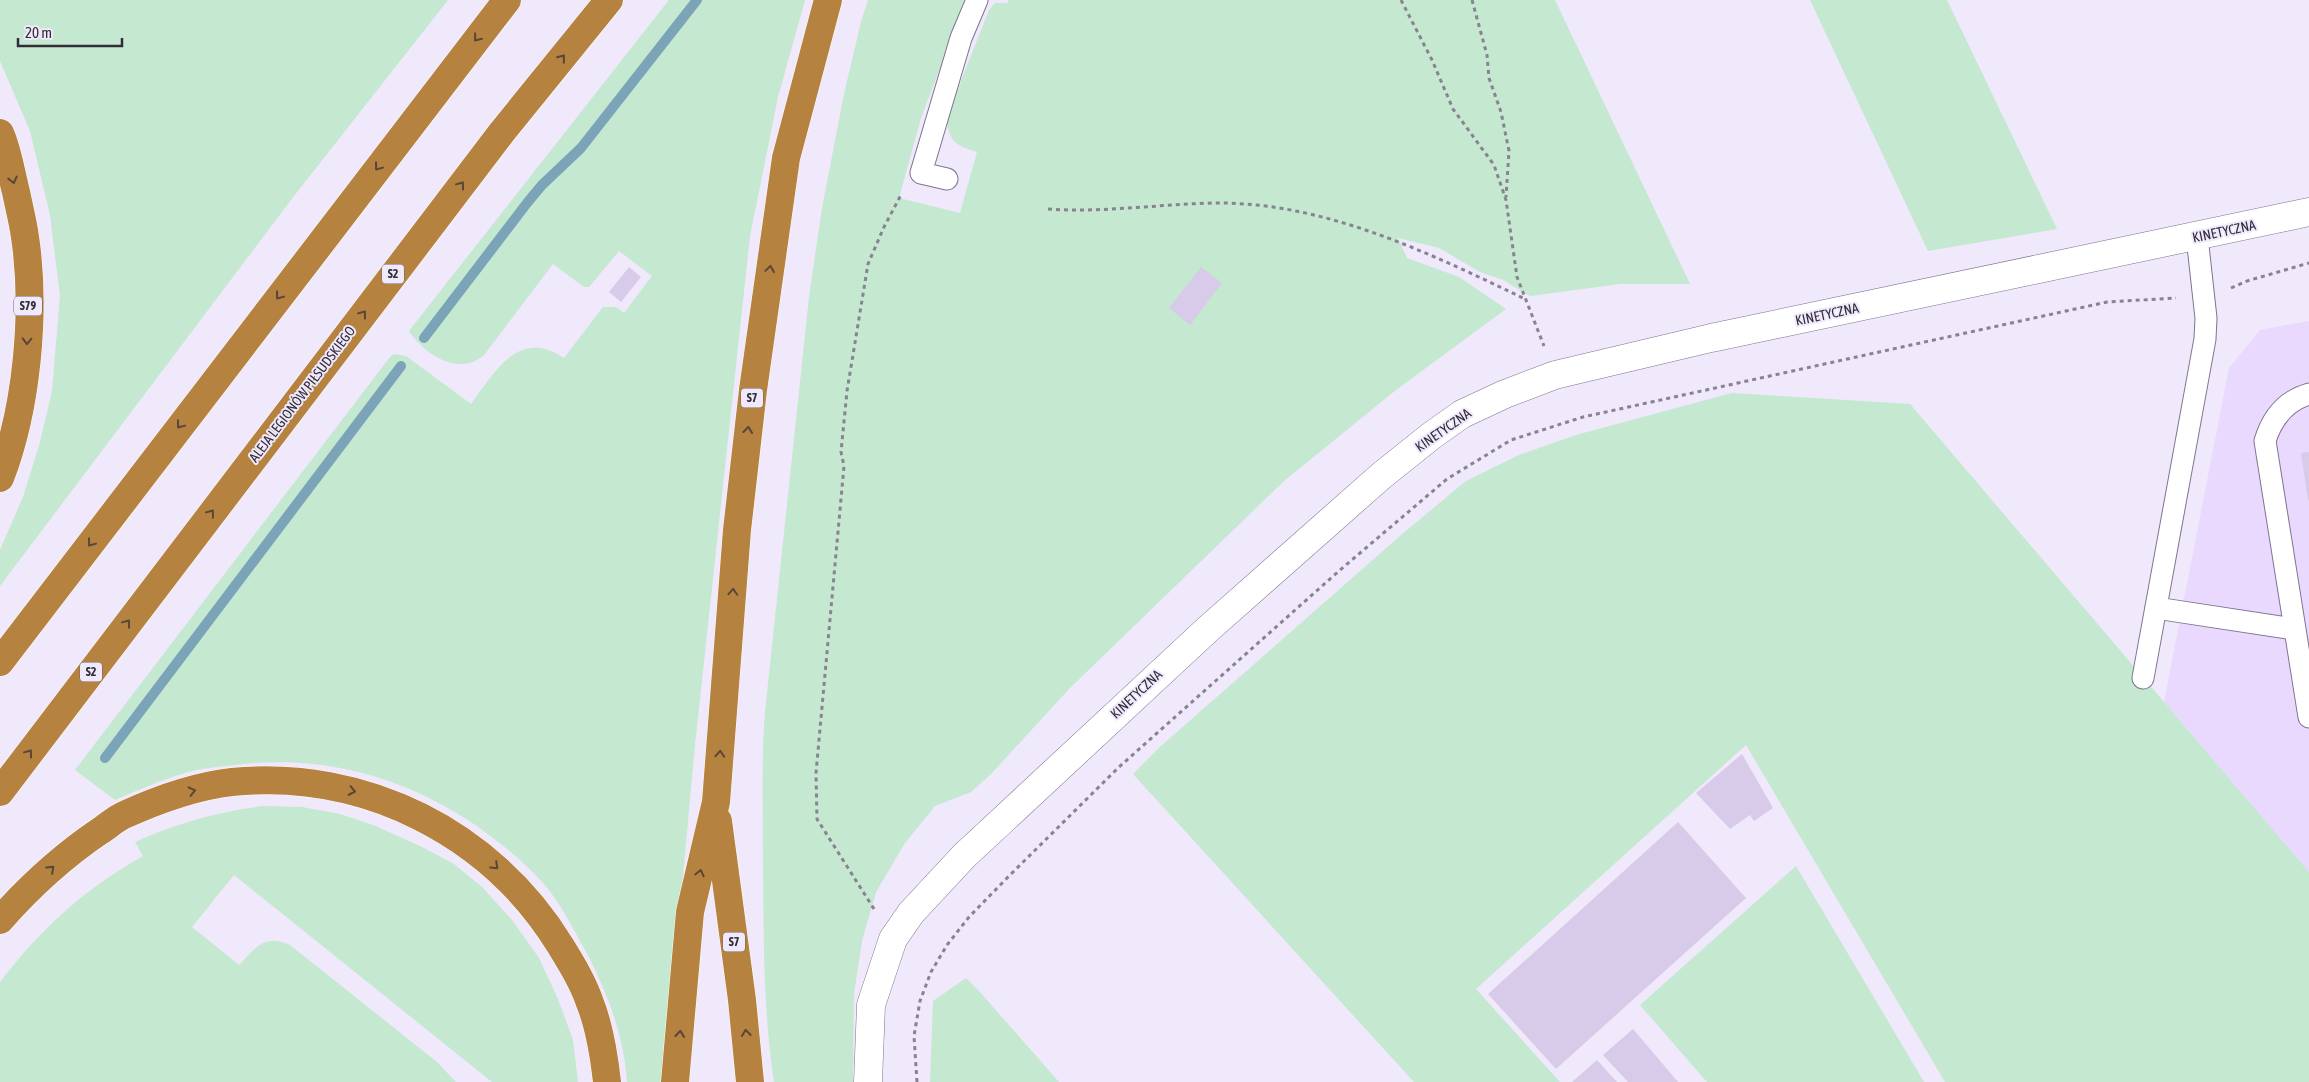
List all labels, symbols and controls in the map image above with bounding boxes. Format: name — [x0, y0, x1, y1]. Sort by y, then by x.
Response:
scale bar — [18, 15, 121, 47]
text: 20 m — [25, 24, 52, 41]
one-way arrow — [474, 32, 482, 41]
one-way arrow — [557, 54, 566, 63]
one-way arrow — [375, 161, 384, 171]
one-way arrow — [7, 175, 18, 184]
one-way arrow — [456, 182, 464, 191]
street label: KINETYCZNA — [2191, 216, 2257, 246]
road number: S2 — [382, 264, 404, 284]
one-way arrow — [764, 264, 775, 272]
one-way arrow — [276, 290, 285, 300]
road number: S79 — [14, 296, 42, 316]
street label: KINETYCZNA — [1794, 299, 1860, 329]
one-way arrow — [357, 311, 365, 320]
street label: ALEJA LEGIONÓW PIŁSUDSKIEGO — [246, 323, 358, 465]
one-way arrow — [22, 338, 32, 345]
road number: S7 — [741, 388, 763, 408]
street label: KINETYCZNA — [1412, 405, 1474, 455]
one-way arrow — [178, 419, 186, 428]
one-way arrow — [742, 426, 753, 434]
one-way arrow — [205, 509, 214, 519]
one-way arrow — [88, 537, 96, 546]
one-way arrow — [727, 587, 738, 595]
one-way arrow — [122, 620, 130, 629]
road number: S2 — [80, 662, 102, 682]
street label: KINETYCZNA — [1107, 666, 1165, 722]
one-way arrow — [714, 749, 725, 757]
one-way arrow — [24, 750, 32, 759]
one-way arrow — [187, 786, 196, 797]
one-way arrow — [348, 786, 357, 796]
one-way arrow — [489, 861, 498, 870]
one-way arrow — [46, 866, 55, 875]
one-way arrow — [694, 868, 705, 877]
road number: S7 — [723, 932, 745, 952]
one-way arrow — [674, 1029, 685, 1037]
one-way arrow — [741, 1029, 752, 1037]

